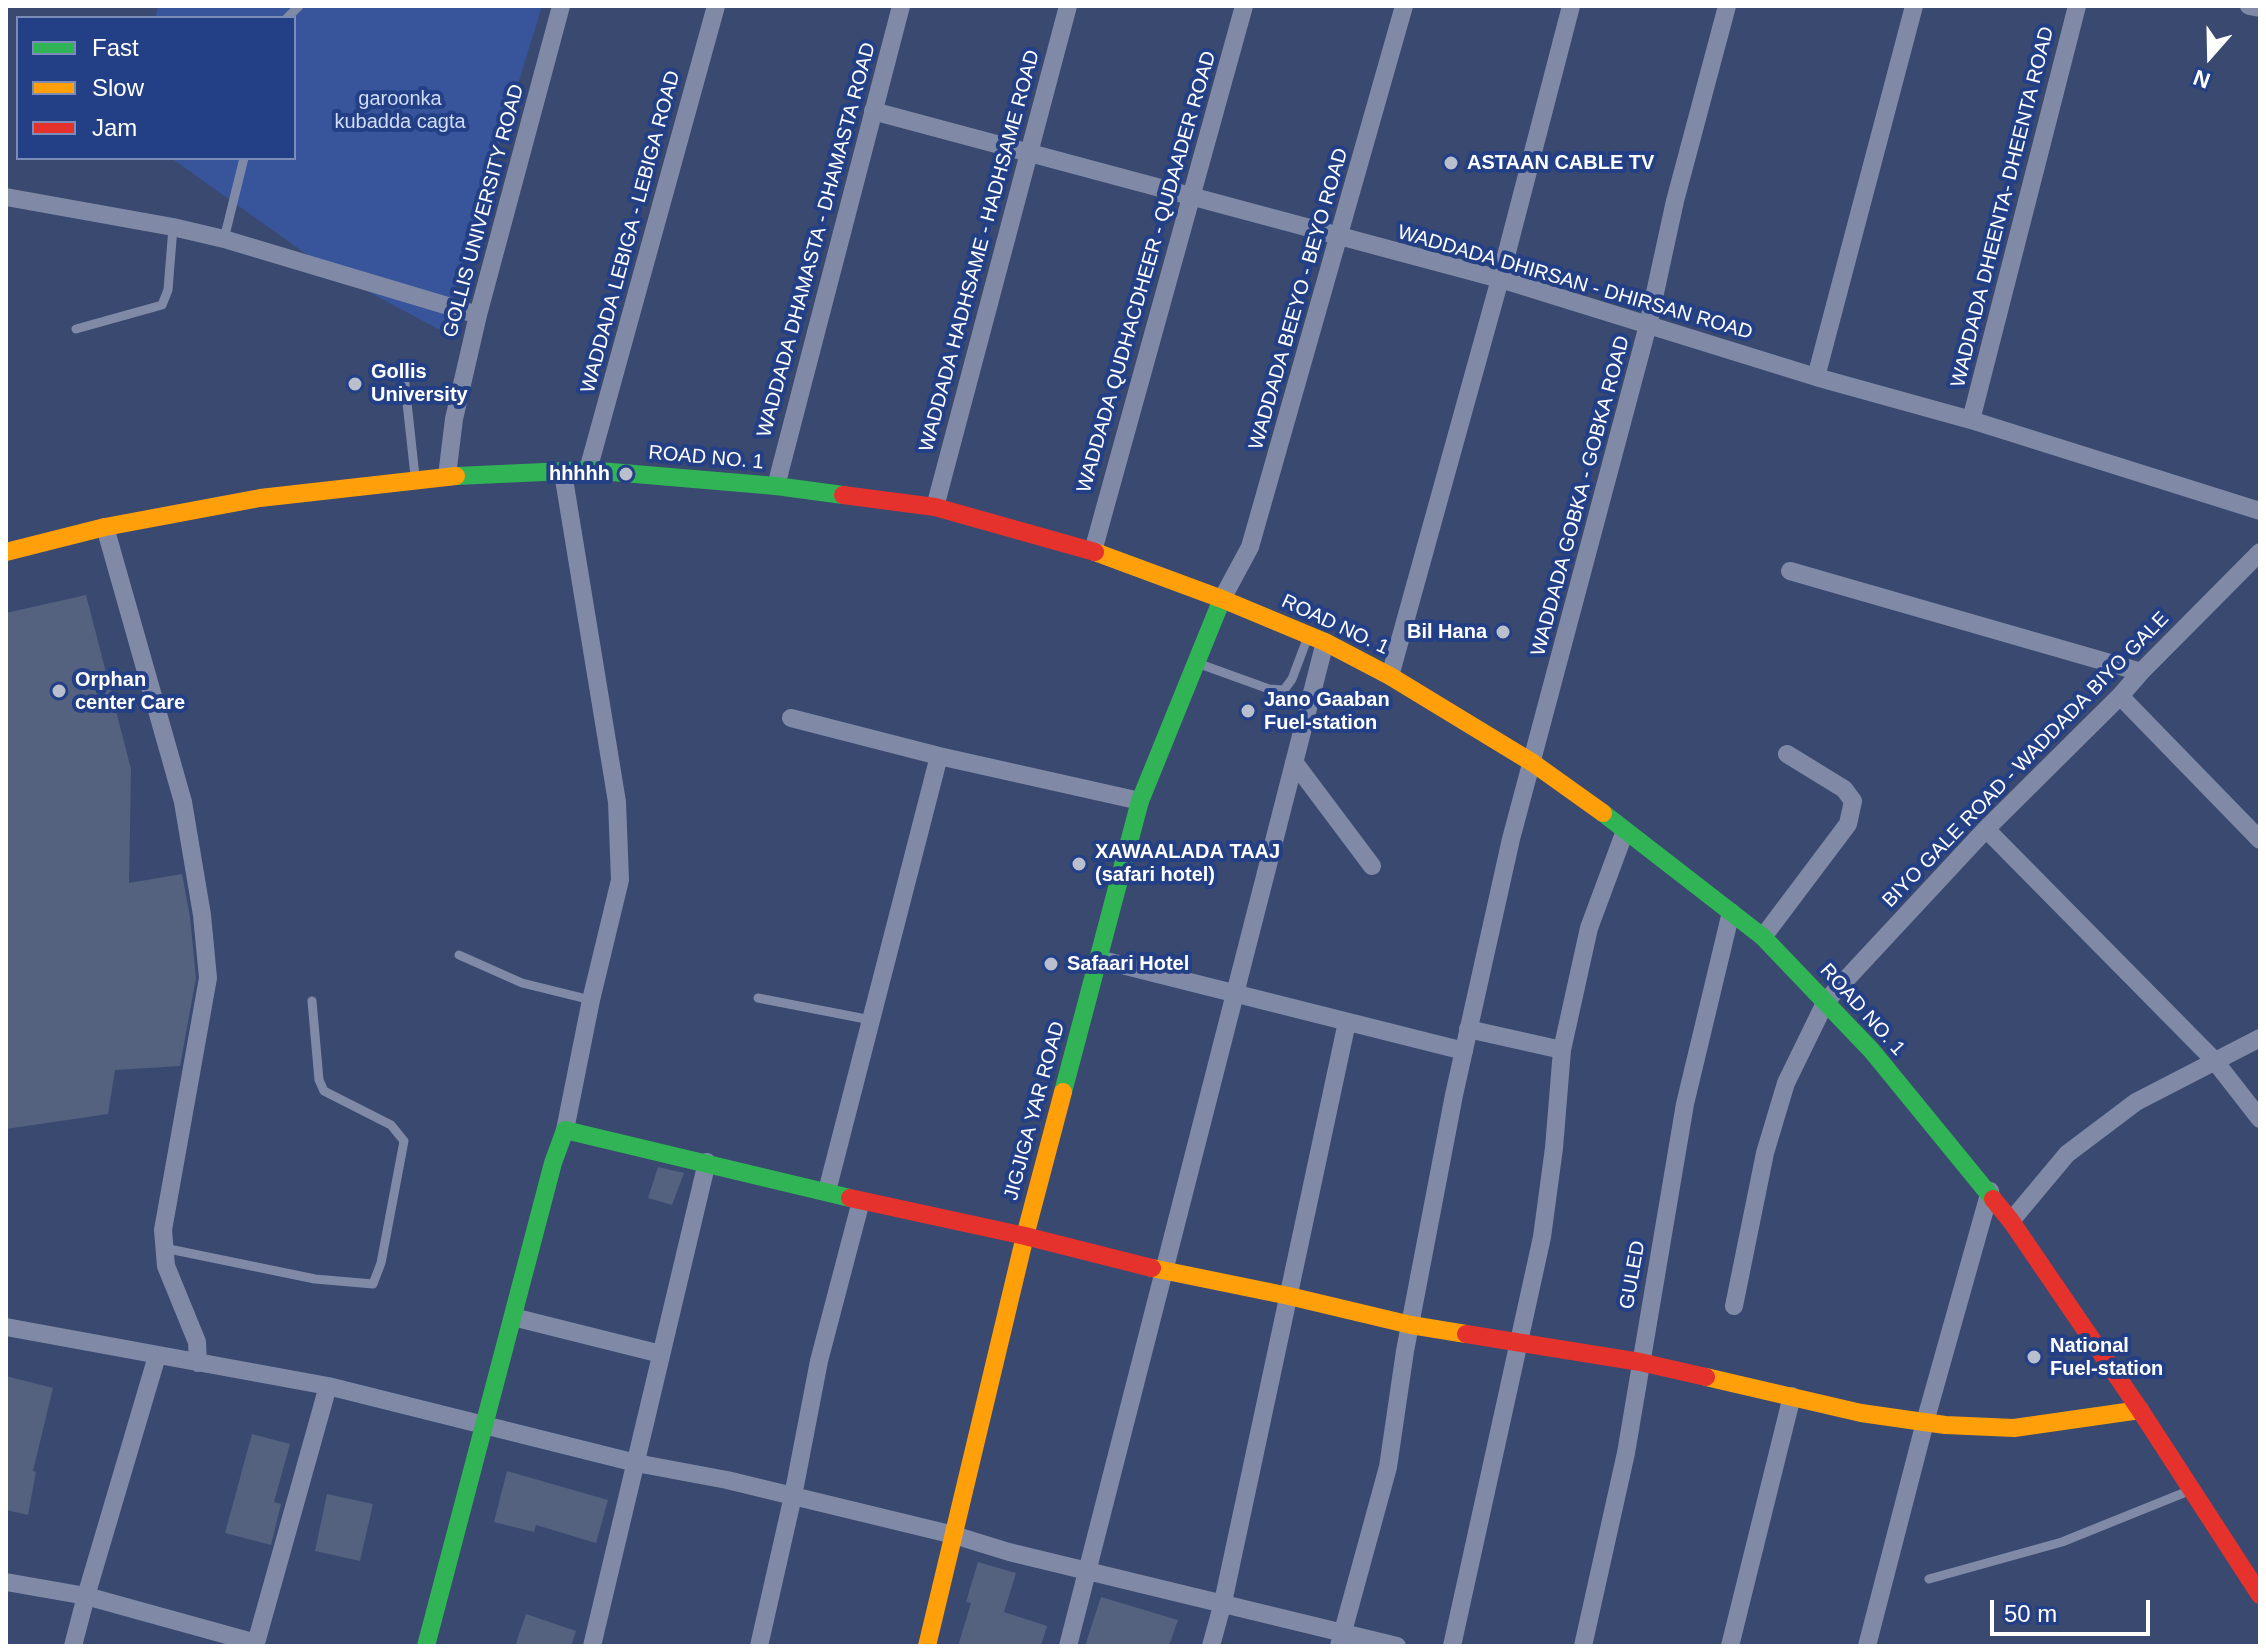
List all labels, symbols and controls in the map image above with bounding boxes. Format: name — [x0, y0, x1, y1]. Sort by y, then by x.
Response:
legend — [16, 16, 296, 160]
north arrow — [2170, 16, 2250, 96]
street label: WADDADA DHEENTA- DHEENTA ROAD — [1947, 24, 2059, 390]
text: Fast — [92, 34, 139, 61]
street label: WADDADA DHAMASTA - DHAMASTA ROAD — [753, 40, 881, 440]
street label: WADDADA HADHSAME - HADHSAME ROAD — [915, 48, 1045, 454]
street label: WADDADA QUDHACDHEER - QUDAADER ROAD — [1072, 48, 1222, 496]
text: N — [2190, 65, 2213, 93]
street label: WADDADA LEBIGA - LEBIGA ROAD — [576, 68, 686, 396]
text: Slow — [92, 74, 144, 101]
street label: GOLLIS UNIVERSITY ROAD — [439, 82, 529, 340]
park label: garoonka kubadda cagta — [334, 87, 466, 134]
text: Jam — [92, 114, 137, 141]
street label: WADDADA BEEYO - BEYO ROAD — [1244, 145, 1354, 453]
place label: ASTAAN CABLE TV — [1467, 151, 1654, 175]
marker: ASTAAN CABLE TV — [1442, 154, 1460, 172]
street label: WADDADA DHIRSAN - DHIRSAN ROAD — [1395, 221, 1755, 345]
street label: WADDADA GOBKA - GOBKA ROAD — [1527, 333, 1635, 659]
place label: Gollis University — [371, 360, 468, 407]
marker: Gollis University — [346, 375, 364, 393]
street label: ROAD NO. 1 — [647, 441, 765, 475]
place label: hhhhh — [549, 462, 610, 486]
marker: hhhhh — [617, 465, 635, 483]
street label: ROAD NO. 1 — [1278, 590, 1392, 660]
street label: BIYO GALE ROAD - WADDADA BIYO GALE — [1878, 607, 2174, 913]
place label: Bil Hana — [1407, 620, 1487, 644]
marker: Bil Hana — [1494, 623, 1512, 641]
place label: Orphan center Care — [75, 668, 185, 715]
marker: Orphan center Care — [50, 682, 68, 700]
place label: Jano Gaaban Fuel-station — [1264, 688, 1390, 735]
marker: Jano Gaaban Fuel-station — [1239, 702, 1257, 720]
place label: XAWAALADA TAAJ (safari hotel) — [1095, 840, 1280, 887]
marker: XAWAALADA TAAJ (safari hotel) — [1070, 855, 1088, 873]
place label: Safaari Hotel — [1067, 952, 1189, 976]
marker: Safaari Hotel — [1042, 955, 1060, 973]
street label: ROAD NO. 1 — [1814, 959, 1910, 1061]
street label: JIGJIGA YAR ROAD — [1000, 1019, 1070, 1203]
street label: GULED — [1615, 1239, 1651, 1311]
place label: National Fuel-station — [2050, 1334, 2163, 1381]
marker: National Fuel-station — [2025, 1348, 2043, 1366]
scale bar — [1994, 1584, 2154, 1634]
text: 50 m — [2004, 1600, 2057, 1627]

